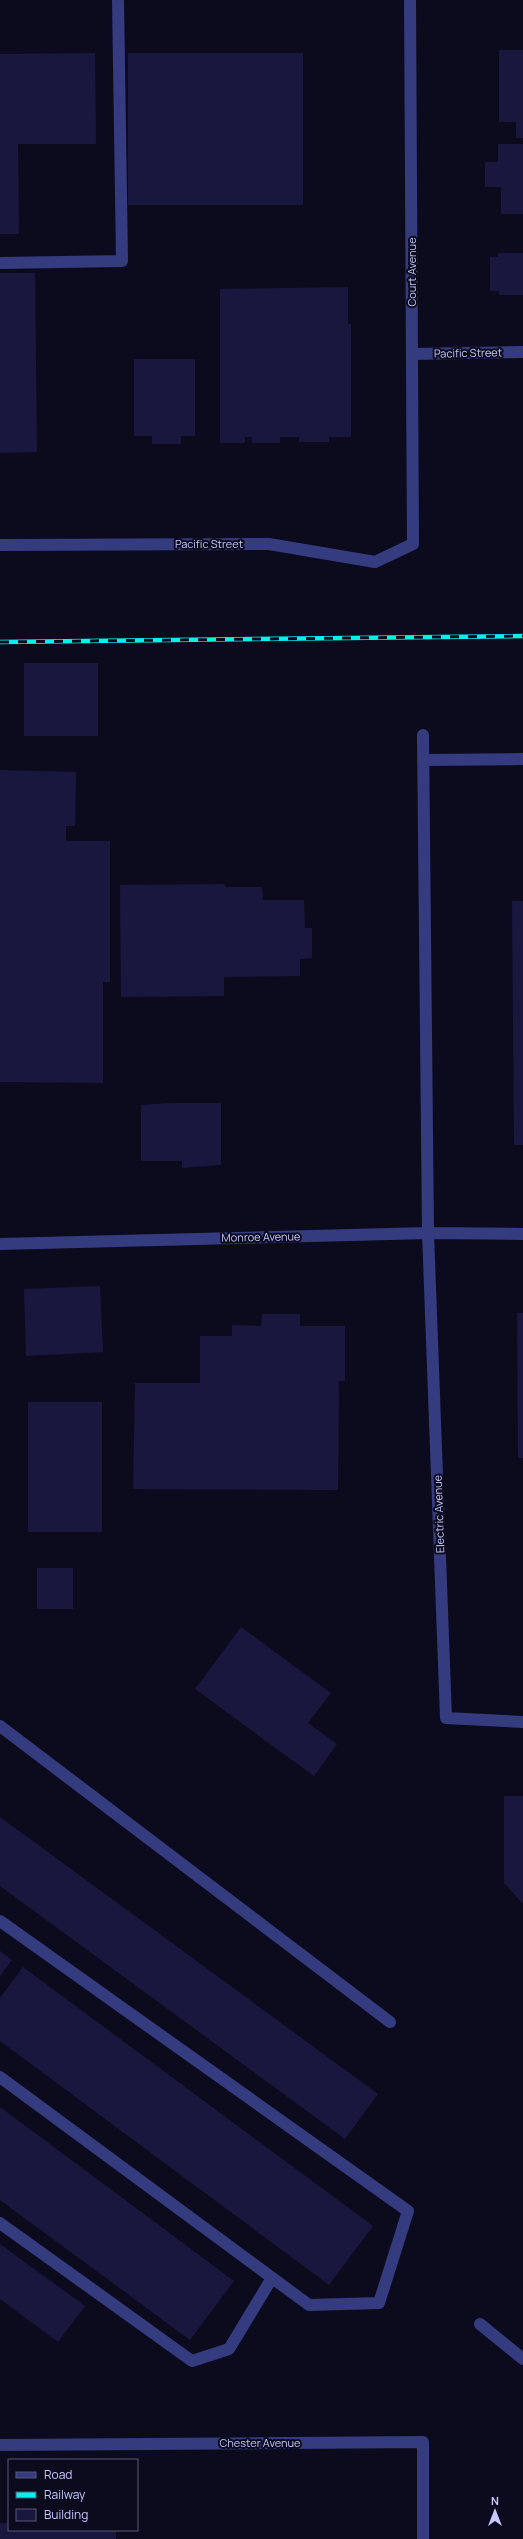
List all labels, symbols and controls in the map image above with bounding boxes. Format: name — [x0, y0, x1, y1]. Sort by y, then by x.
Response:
street label: Court Avenue — [404, 237, 419, 307]
street label: Pacific Street — [434, 344, 502, 361]
street label: Pacific Street — [175, 536, 243, 551]
street label: Monroe Avenue — [221, 1228, 301, 1245]
street label: Electric Avenue — [430, 1474, 447, 1553]
street label: Chester Avenue — [219, 2435, 301, 2450]
legend — [8, 2459, 138, 2531]
text: Road — [44, 2466, 72, 2483]
text: Railway — [44, 2486, 86, 2503]
north arrow — [475, 2491, 515, 2531]
text: N — [491, 2493, 499, 2508]
text: Building — [44, 2506, 88, 2523]

